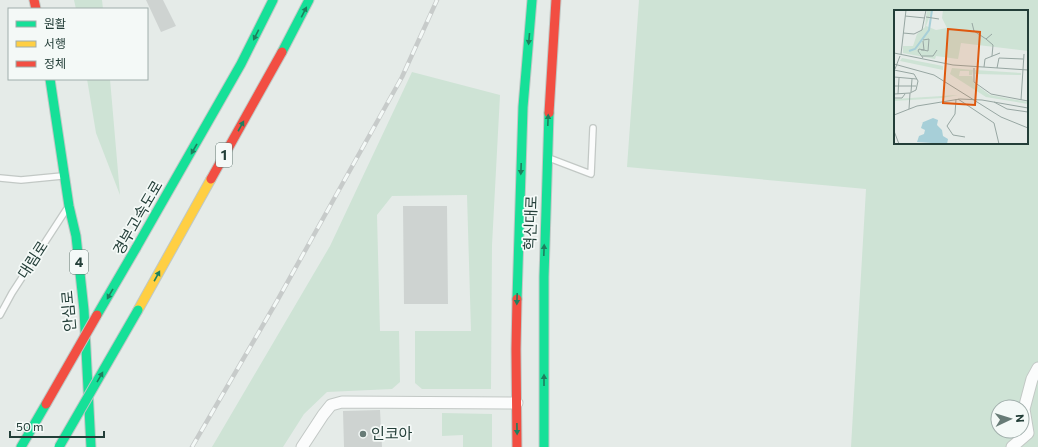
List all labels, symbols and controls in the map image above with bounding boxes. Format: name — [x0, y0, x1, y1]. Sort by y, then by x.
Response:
one-way arrow — [300, 6, 307, 17]
legend — [8, 8, 148, 80]
inset map — [894, 10, 1028, 144]
text: 원활 — [44, 16, 66, 30]
one-way arrow — [253, 29, 259, 41]
one-way arrow — [525, 33, 532, 45]
text: 서행 — [44, 36, 66, 50]
text: 정체 — [44, 56, 66, 70]
one-way arrow — [545, 113, 551, 126]
one-way arrow — [237, 120, 244, 132]
one-way arrow — [190, 143, 197, 155]
road number: 1 — [216, 143, 232, 167]
one-way arrow — [518, 163, 524, 176]
street label: 경부고속도로 — [109, 177, 166, 258]
street label: 혁신대로 — [520, 195, 540, 251]
street label: 대림로 — [13, 237, 51, 282]
one-way arrow — [541, 244, 548, 256]
road number: 4 — [70, 250, 88, 274]
one-way arrow — [154, 270, 161, 282]
one-way arrow — [106, 288, 113, 300]
street label: 안심로 — [57, 290, 79, 332]
one-way arrow — [514, 293, 521, 305]
one-way arrow — [96, 371, 103, 383]
one-way arrow — [541, 373, 547, 386]
north arrow — [990, 399, 1030, 439]
scale bar — [10, 413, 104, 439]
text: N — [1014, 414, 1027, 423]
text: 50 m — [16, 419, 44, 433]
one-way arrow — [514, 423, 520, 436]
place label: 인코아 — [371, 424, 413, 442]
marker: 인코아 — [358, 429, 368, 439]

